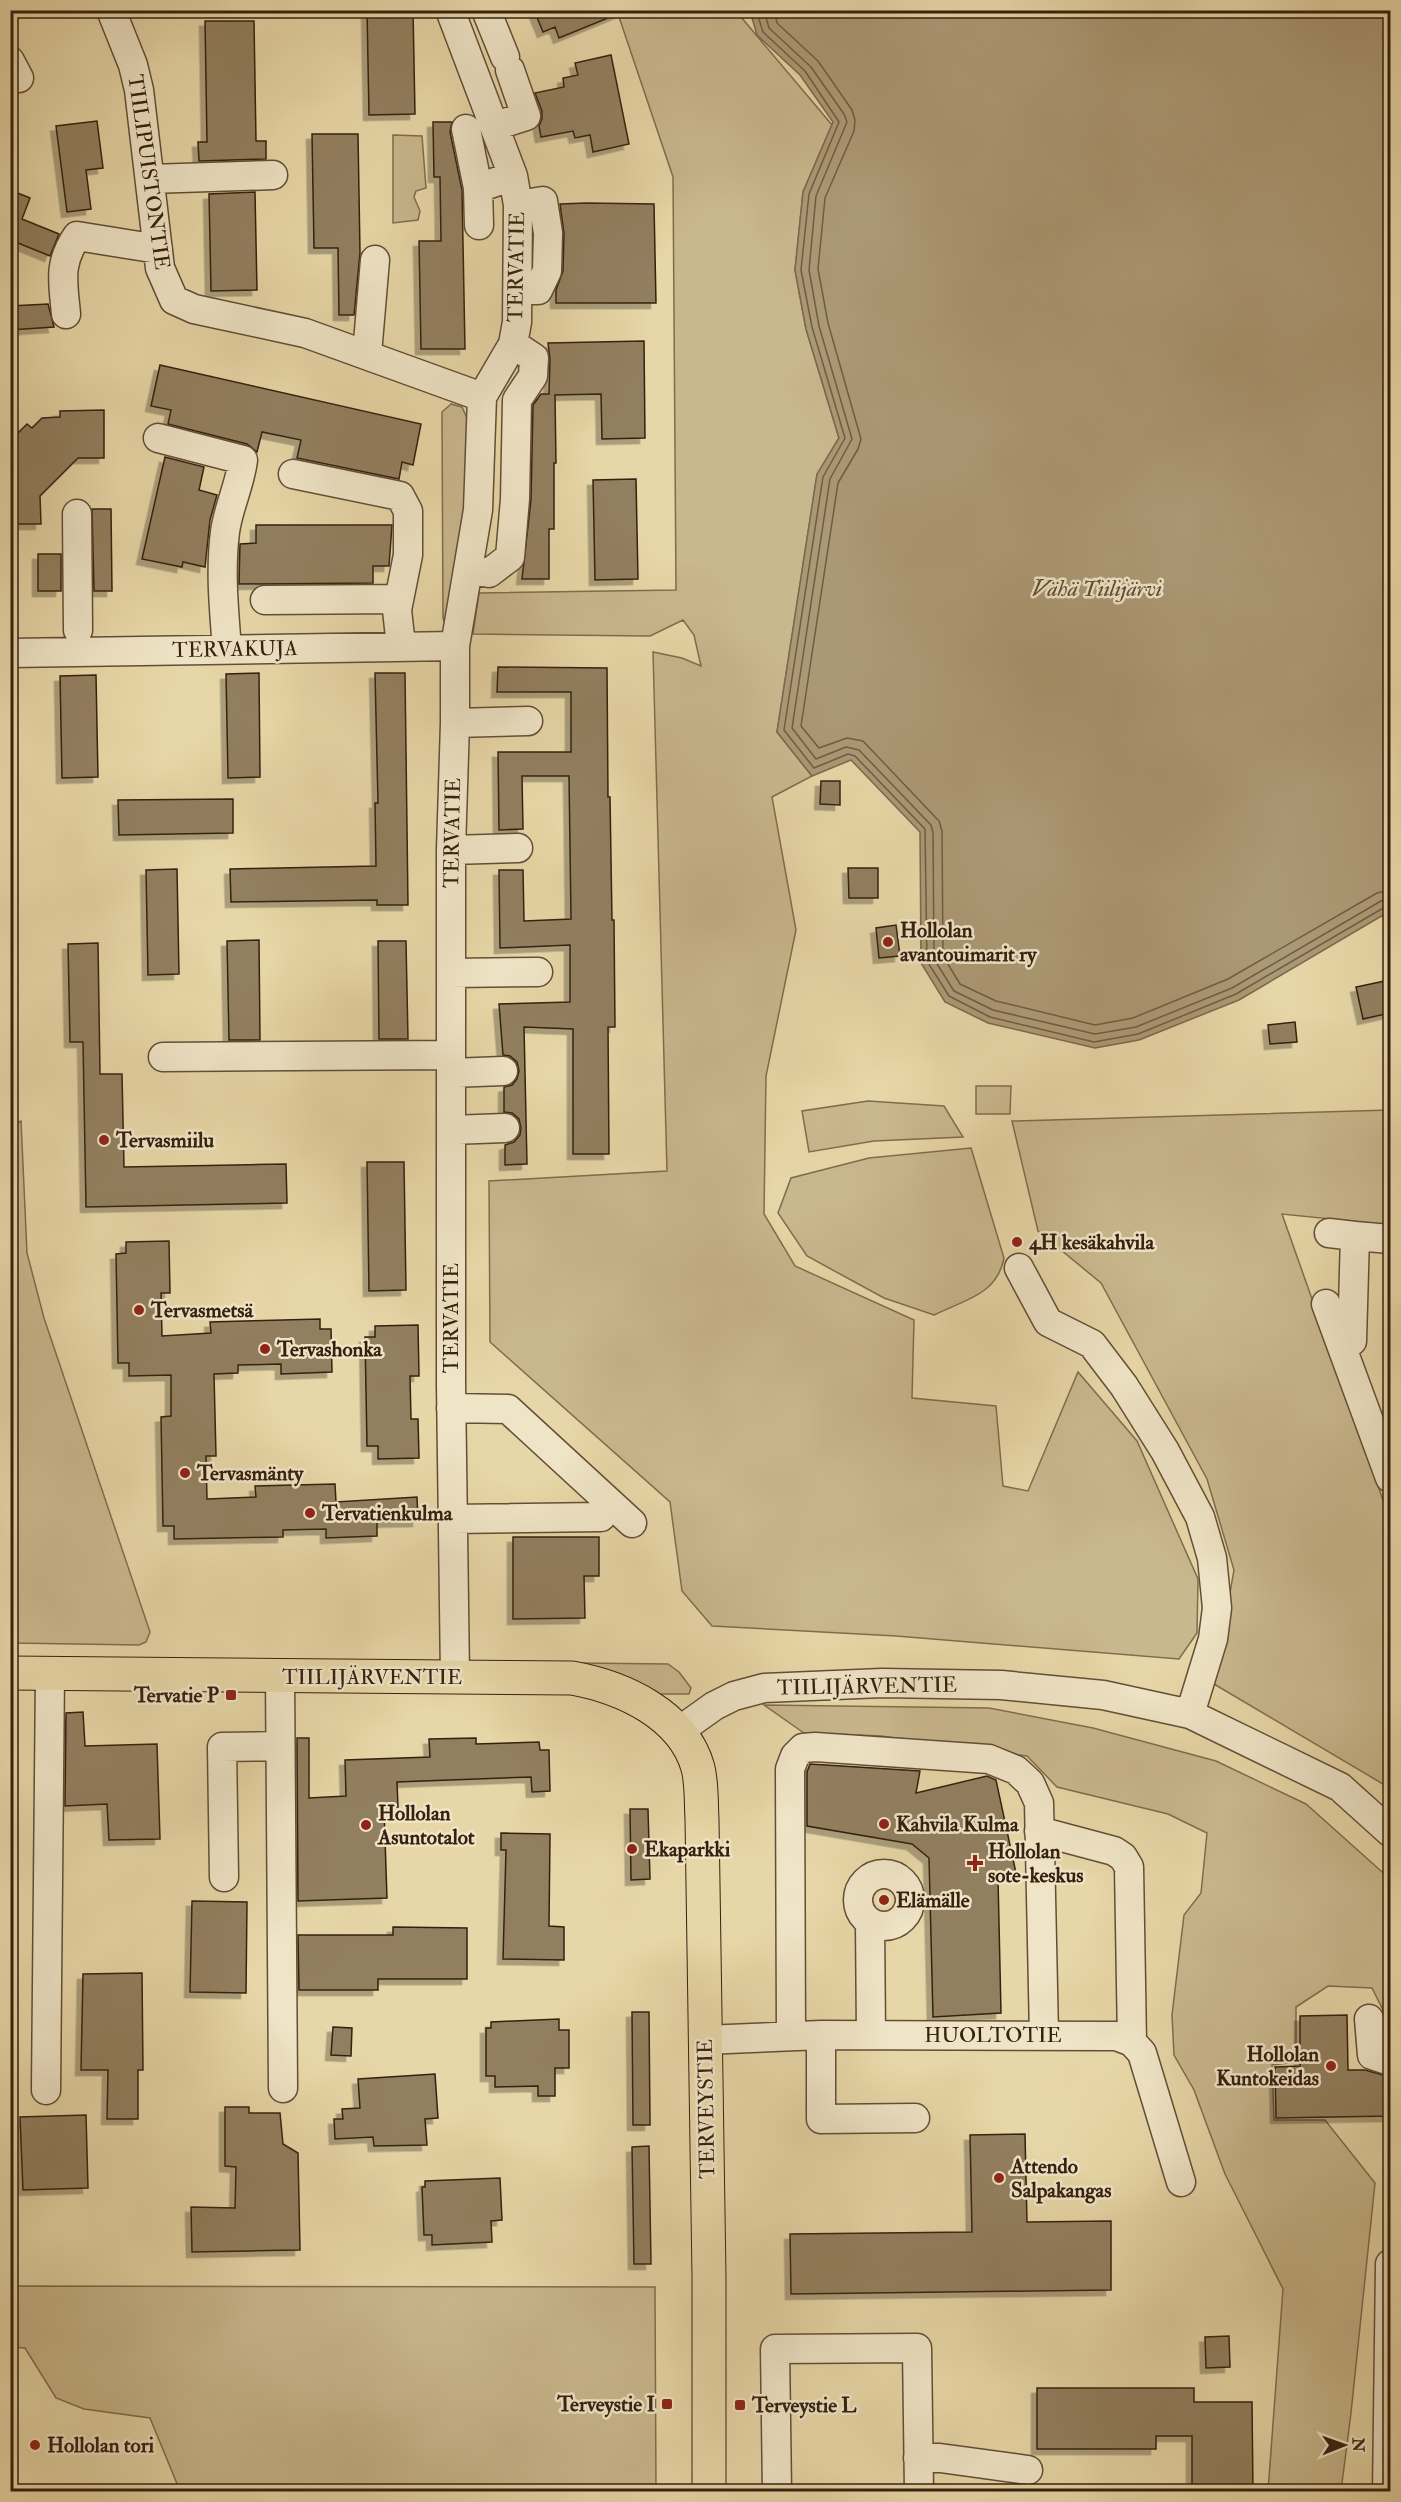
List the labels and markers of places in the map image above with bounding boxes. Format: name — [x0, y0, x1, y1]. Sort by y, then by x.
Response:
place label: Hollolan avantouimarit ry — [900, 917, 1037, 968]
marker: Hollolan avantouimarit ry — [881, 935, 895, 949]
place label: Tervasmiilu — [115, 1127, 214, 1154]
marker: Tervasmiilu — [97, 1133, 111, 1147]
place label: 4H kesäkahvila — [1028, 1229, 1156, 1256]
marker: 4H kesäkahvila — [1010, 1235, 1024, 1249]
place label: Tervasmetsä — [150, 1297, 255, 1324]
marker: Tervasmetsä — [132, 1303, 146, 1317]
place label: Tervashonka — [276, 1336, 383, 1363]
marker: Tervashonka — [258, 1342, 272, 1356]
place label: Tervasmänty — [196, 1460, 304, 1487]
marker: Tervasmänty — [178, 1466, 192, 1480]
place label: Tervatienkulma — [321, 1500, 454, 1527]
marker: Tervatienkulma — [303, 1506, 317, 1520]
place label: Tervatie P — [133, 1682, 220, 1709]
marker: Tervatie P — [224, 1688, 238, 1702]
place label: Hollolan Asuntotalot — [377, 1800, 475, 1851]
place label: Kahvila Kulma — [896, 1811, 1020, 1838]
marker: Kahvila Kulma — [877, 1817, 891, 1831]
marker: Hollolan Asuntotalot — [359, 1818, 373, 1832]
place label: Ekaparkki — [644, 1836, 731, 1863]
place label: Hollolan sote-keskus — [988, 1838, 1083, 1889]
marker: Ekaparkki — [625, 1842, 639, 1856]
marker: Hollolan sote-keskus — [966, 1854, 984, 1872]
place label: Elämälle — [896, 1887, 970, 1914]
marker: Elämälle — [877, 1893, 891, 1907]
place label: Hollolan Kuntokeidas — [1216, 2041, 1319, 2092]
marker: Hollolan Kuntokeidas — [1324, 2059, 1338, 2073]
place label: Attendo Salpakangas — [1010, 2153, 1111, 2204]
marker: Attendo Salpakangas — [992, 2171, 1006, 2185]
place label: Terveystie I — [556, 2391, 656, 2418]
place label: Terveystie L — [751, 2392, 857, 2419]
marker: Terveystie I — [660, 2397, 674, 2411]
marker: Terveystie L — [733, 2398, 747, 2412]
place label: Hollolan tori — [47, 2432, 155, 2459]
marker: Hollolan tori — [28, 2438, 42, 2452]

